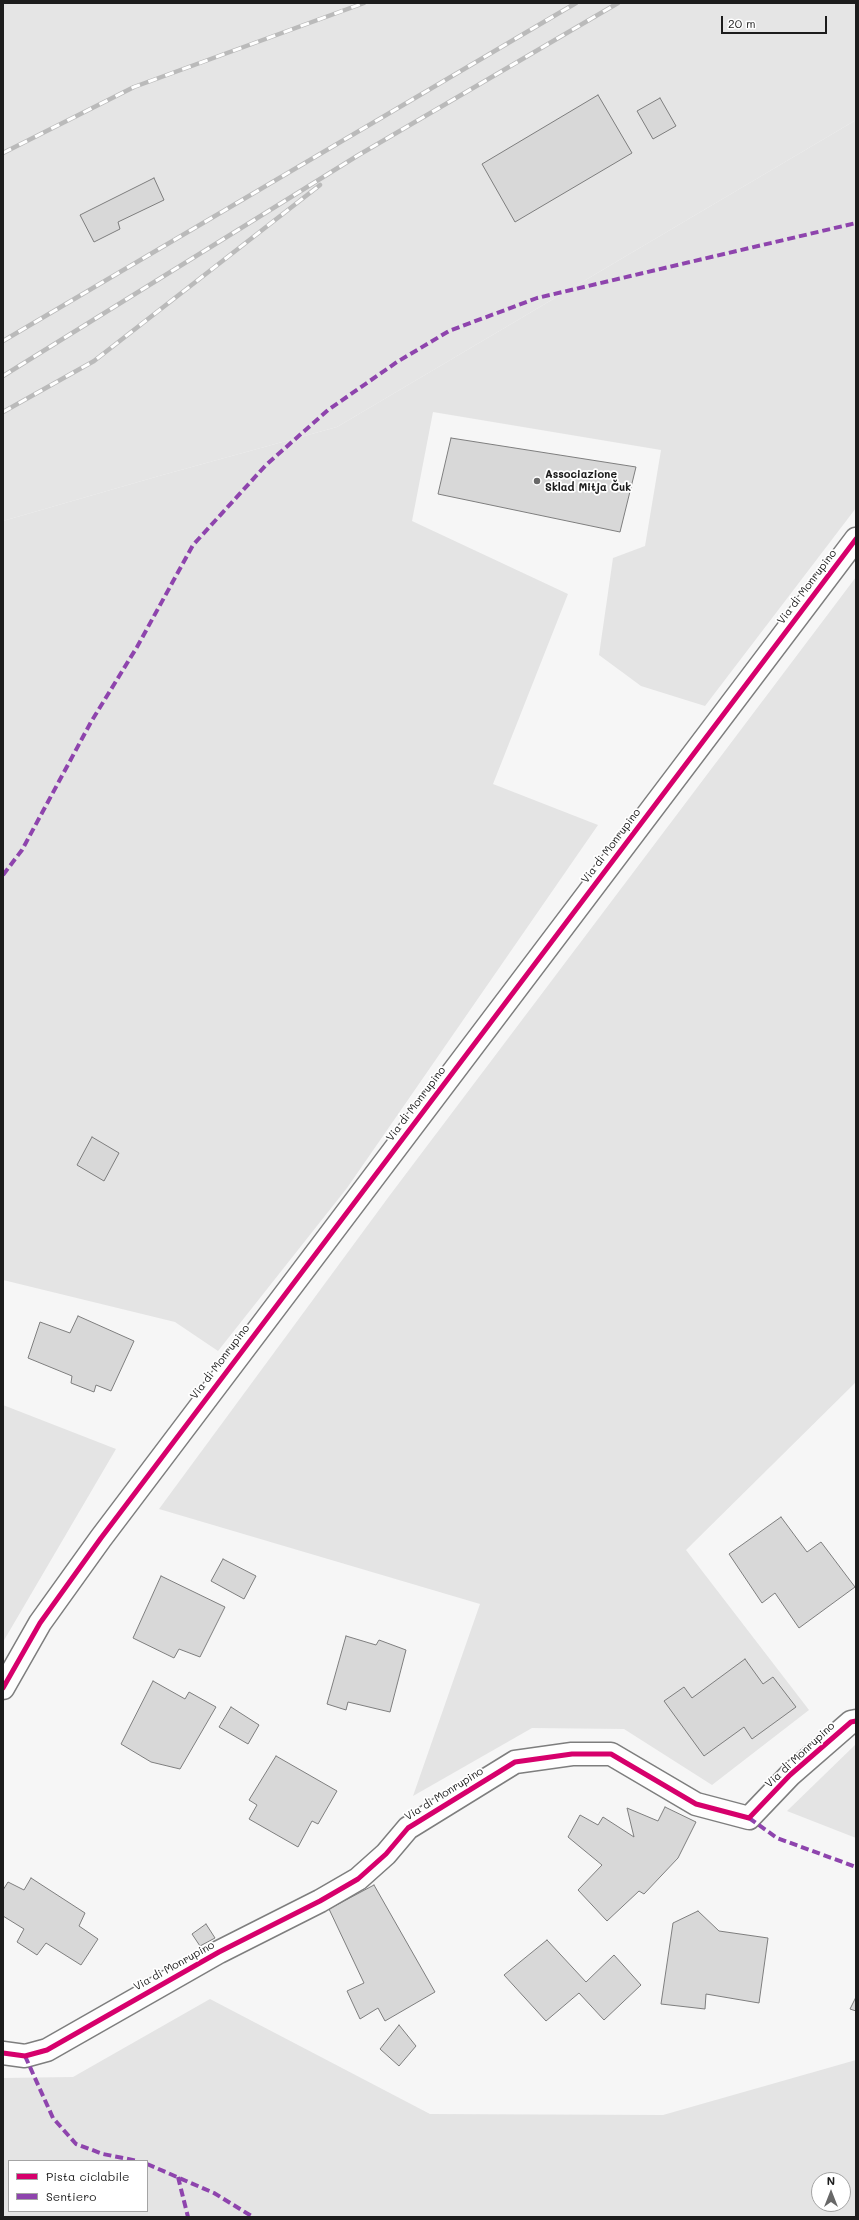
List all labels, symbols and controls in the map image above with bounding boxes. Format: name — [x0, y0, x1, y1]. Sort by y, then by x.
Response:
scale bar — [723, 8, 829, 34]
text: 20 m — [728, 15, 756, 31]
place label: Associazione Sklad Mitja Čuk — [545, 468, 631, 494]
marker: Associazione Sklad Mitja Čuk — [532, 476, 542, 486]
street label: Via di Monrupino — [775, 547, 839, 627]
street label: Via di Monrupino — [579, 806, 643, 886]
street label: Via di Monrupino — [384, 1064, 448, 1144]
street label: Via di Monrupino — [188, 1322, 252, 1402]
street label: Via di Monrupino — [762, 1719, 838, 1791]
street label: Via di Monrupino — [402, 1764, 486, 1824]
street label: Via di Monrupino — [131, 1938, 217, 1994]
legend — [8, 2160, 148, 2212]
text: Pista ciclabile — [46, 2168, 129, 2184]
north arrow — [811, 2172, 851, 2212]
text: N — [827, 2173, 835, 2188]
text: Sentiero — [46, 2188, 96, 2204]

